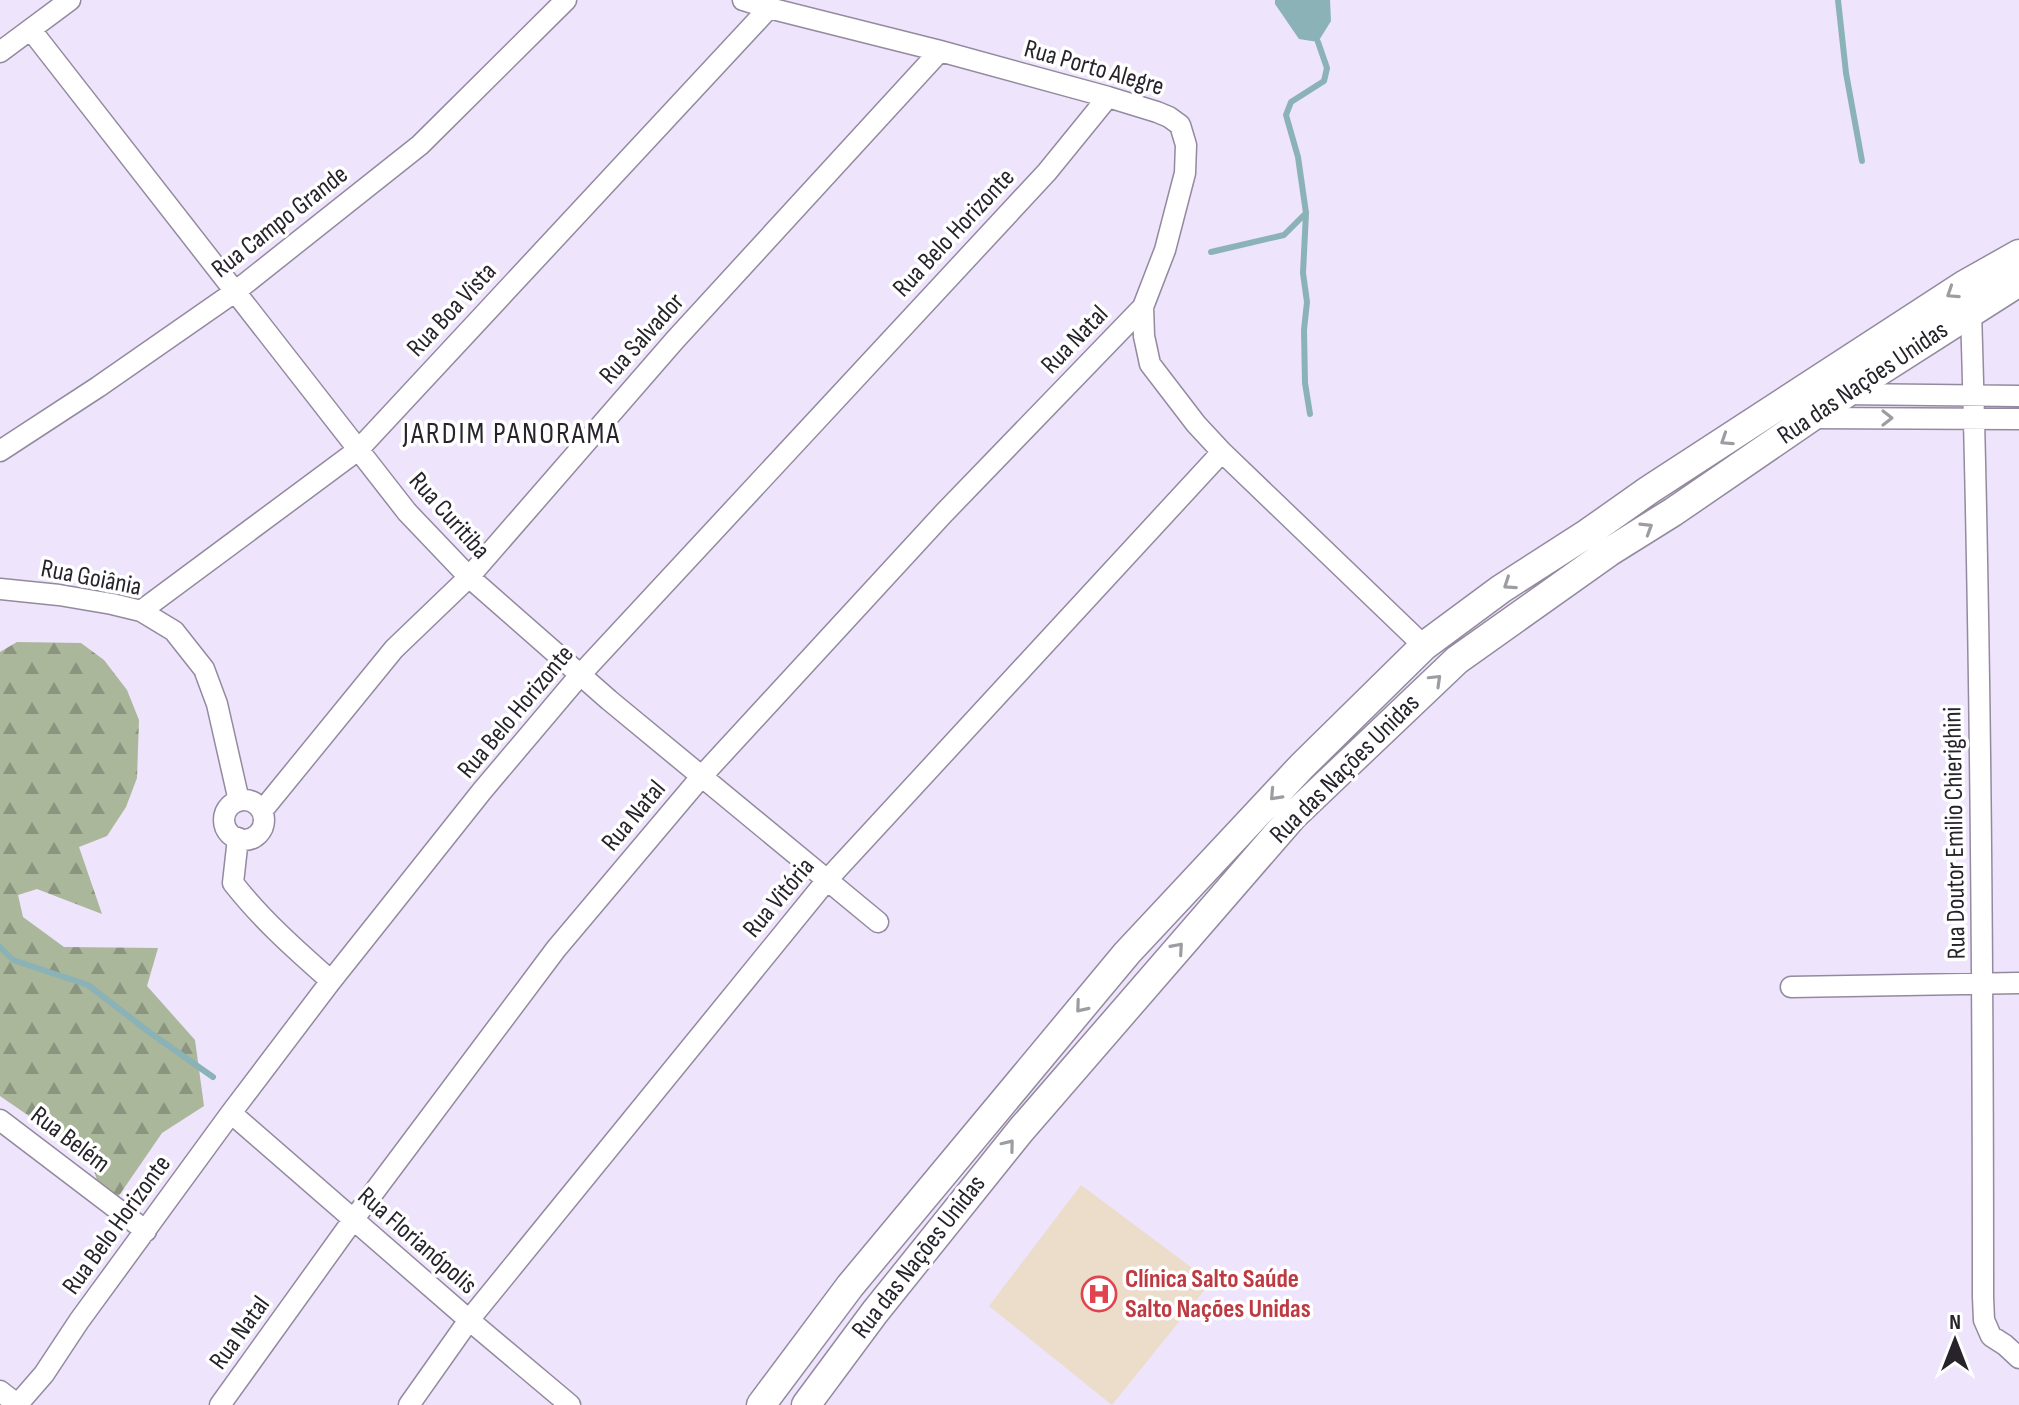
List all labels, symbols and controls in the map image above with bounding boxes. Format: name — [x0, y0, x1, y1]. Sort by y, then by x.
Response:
street label: Rua Porto Alegre — [1021, 33, 1167, 103]
street label: Rua Campo Grande — [206, 159, 354, 285]
street label: Rua Belo Horizonte — [887, 162, 1021, 304]
street label: Rua Boa Vista — [401, 257, 503, 363]
one-way arrow — [1946, 284, 1961, 299]
street label: Rua Salvador — [593, 287, 691, 391]
street label: Rua Natal — [1035, 299, 1115, 381]
street label: Rua das Nações Unidas — [1772, 315, 1954, 451]
one-way arrow — [1881, 409, 1894, 427]
district label: JARDIM PANORAMA — [402, 416, 621, 452]
one-way arrow — [1720, 430, 1734, 445]
street label: Rua Curitiba — [402, 466, 496, 566]
one-way arrow — [1638, 523, 1653, 538]
street label: Rua Goiânia — [38, 553, 144, 603]
one-way arrow — [1504, 574, 1518, 589]
street label: Rua Belo Horizonte — [451, 639, 581, 785]
one-way arrow — [1427, 674, 1441, 689]
street label: Rua das Nações Unidas — [1264, 688, 1426, 850]
street label: Rua Doutor Emilio Chierighini — [1937, 706, 1973, 960]
street label: Rua Natal — [595, 774, 673, 858]
one-way arrow — [1270, 786, 1285, 800]
street label: Rua Vitória — [737, 852, 821, 944]
one-way arrow — [1169, 942, 1183, 957]
one-way arrow — [1076, 998, 1091, 1013]
street label: Rua Belém — [24, 1100, 116, 1180]
one-way arrow — [999, 1140, 1014, 1154]
street label: Rua Belo Horizonte — [56, 1149, 178, 1301]
street label: Rua das Nações Unidas — [846, 1169, 992, 1345]
street label: Rua Florianópolis — [351, 1181, 483, 1301]
place label: Clínica Salto Saúde Salto Nações Unidas — [1125, 1264, 1311, 1325]
hospital icon: Clínica Salto Saúde Salto Nações Unidas — [1080, 1275, 1118, 1313]
street label: Rua Natal — [203, 1290, 277, 1376]
north arrow — [1915, 1301, 1995, 1381]
text: N — [1949, 1309, 1961, 1336]

